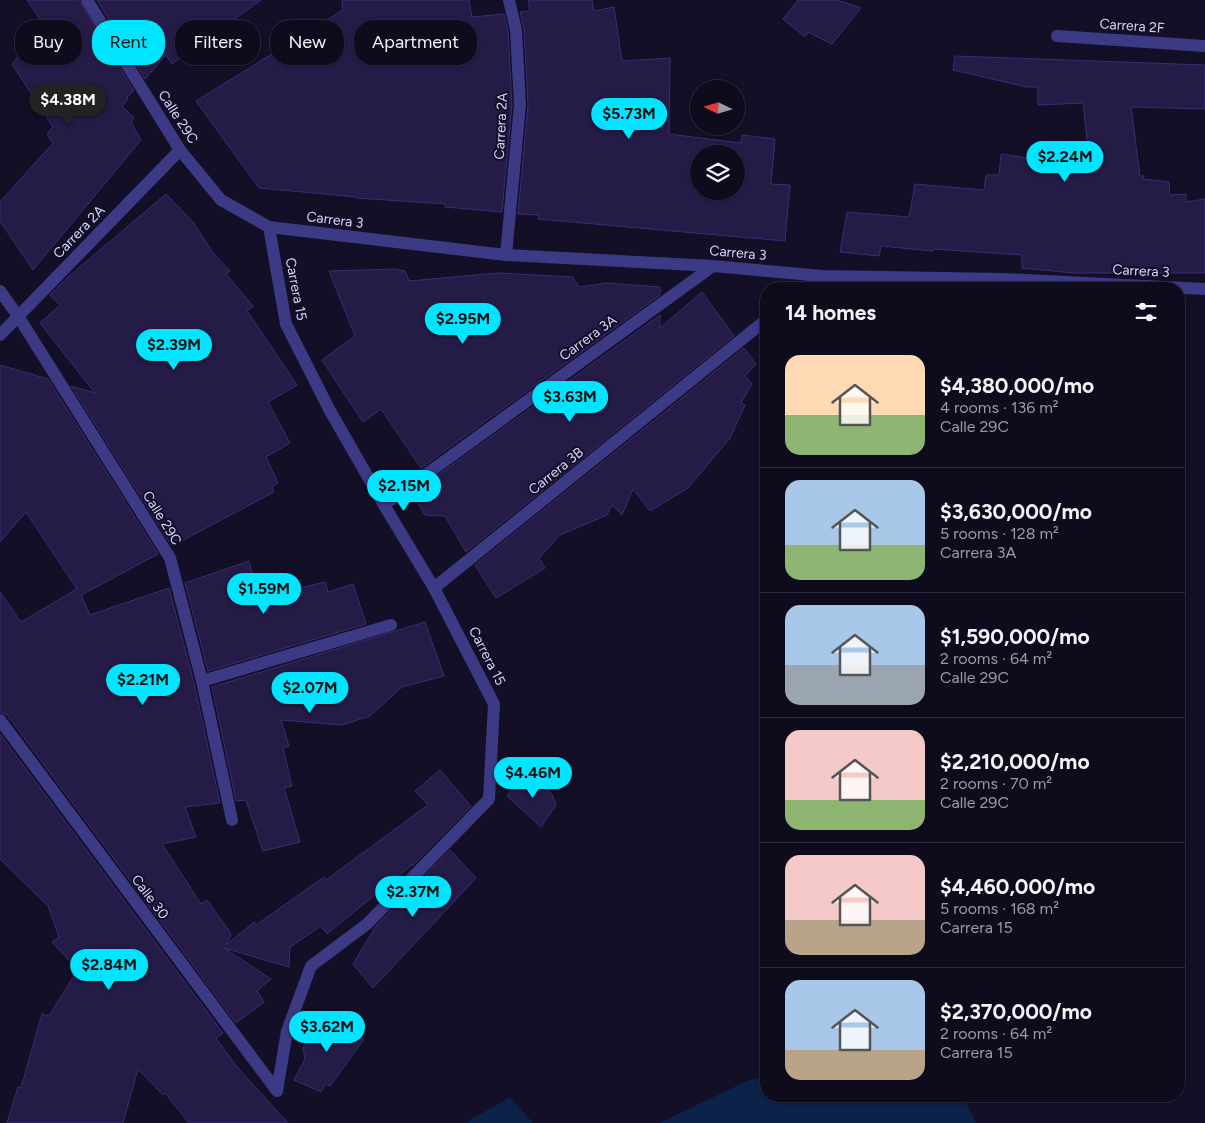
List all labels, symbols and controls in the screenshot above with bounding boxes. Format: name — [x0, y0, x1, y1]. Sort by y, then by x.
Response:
street label: Carrera 2F — [1099, 15, 1165, 37]
chip: Buy — [15, 20, 82, 65]
chip: Rent — [92, 20, 165, 65]
chip: Filters — [175, 20, 260, 65]
chip: New — [270, 20, 344, 65]
chip: Apartment — [354, 20, 477, 65]
north arrow — [690, 80, 745, 135]
map controls — [690, 80, 745, 200]
pin: $4.38M — [27, 84, 109, 126]
street label: Calle 29C — [154, 87, 202, 147]
text: $4.38M — [40, 90, 96, 109]
street label: Carrera 2A — [491, 92, 511, 160]
pin: $5.73M — [588, 98, 670, 140]
text: $5.73M — [602, 104, 656, 123]
pin: $2.24M — [1024, 140, 1106, 183]
button: layers — [690, 145, 745, 200]
text: $2.24M — [1037, 147, 1093, 166]
street label: Carrera 2A — [50, 202, 109, 262]
street label: Carrera 3 — [306, 208, 364, 232]
street label: Carrera 3 — [709, 242, 767, 264]
street label: Carrera 15 — [282, 256, 310, 322]
street label: Carrera 3 — [1112, 261, 1170, 281]
icon: filters — [1132, 298, 1160, 326]
text: 14 homes — [785, 300, 876, 325]
pin: $2.95M — [422, 302, 504, 345]
text: $2.95M — [436, 309, 490, 328]
street label: Carrera 3A — [556, 311, 620, 365]
pin: $2.39M — [133, 328, 215, 371]
text: $2.39M — [147, 335, 201, 354]
text: $4,380,000/mo — [940, 373, 1094, 398]
icon: home — [825, 375, 885, 435]
pin: $3.63M — [529, 380, 611, 423]
text: $3.63M — [543, 387, 597, 406]
text: 4 rooms · 136 m² — [940, 398, 1059, 417]
text: Calle 29C — [940, 417, 1009, 436]
street label: Carrera 3B — [525, 444, 587, 498]
pin: $2.15M — [363, 470, 445, 512]
text: $2.15M — [378, 476, 430, 495]
street label: Calle 29C — [139, 488, 185, 548]
text: $3,630,000/mo — [940, 499, 1092, 524]
icon: home — [825, 500, 885, 560]
text: 5 rooms · 128 m² — [940, 524, 1059, 543]
text: Carrera 3A — [940, 543, 1016, 562]
pin: $1.59M — [223, 572, 305, 615]
text: $1.59M — [238, 579, 290, 598]
street label: Carrera 15 — [465, 624, 509, 688]
text: $1,590,000/mo — [940, 624, 1090, 649]
icon: home — [825, 625, 885, 685]
text: 2 rooms · 64 m² — [940, 649, 1052, 668]
pin: $2.21M — [102, 664, 184, 706]
text: Calle 29C — [940, 668, 1009, 687]
text: $2.21M — [117, 670, 169, 689]
pin: $2.07M — [269, 672, 351, 714]
text: $2.07M — [282, 678, 338, 697]
text: $2,210,000/mo — [940, 749, 1090, 774]
icon: home — [825, 750, 885, 810]
pin: $4.46M — [492, 756, 574, 799]
text: $4.46M — [505, 763, 561, 782]
text: 2 rooms · 70 m² — [940, 774, 1052, 793]
text: Calle 29C — [940, 793, 1009, 812]
street label: Calle 30 — [128, 871, 172, 923]
text: $4,460,000/mo — [940, 874, 1095, 899]
icon: home — [825, 875, 885, 935]
pin: $2.37M — [372, 876, 454, 918]
text: $2.37M — [386, 882, 440, 901]
text: 5 rooms · 168 m² — [940, 899, 1059, 918]
text: Carrera 15 — [940, 918, 1013, 937]
pin: $2.84M — [68, 948, 150, 991]
text: $2.84M — [81, 955, 137, 974]
text: $2,370,000/mo — [940, 999, 1092, 1024]
icon: home — [825, 1000, 885, 1060]
pin: $3.62M — [286, 1010, 368, 1053]
text: $3.62M — [300, 1017, 354, 1036]
text: 2 rooms · 64 m² — [940, 1024, 1052, 1043]
text: Carrera 15 — [940, 1043, 1013, 1062]

